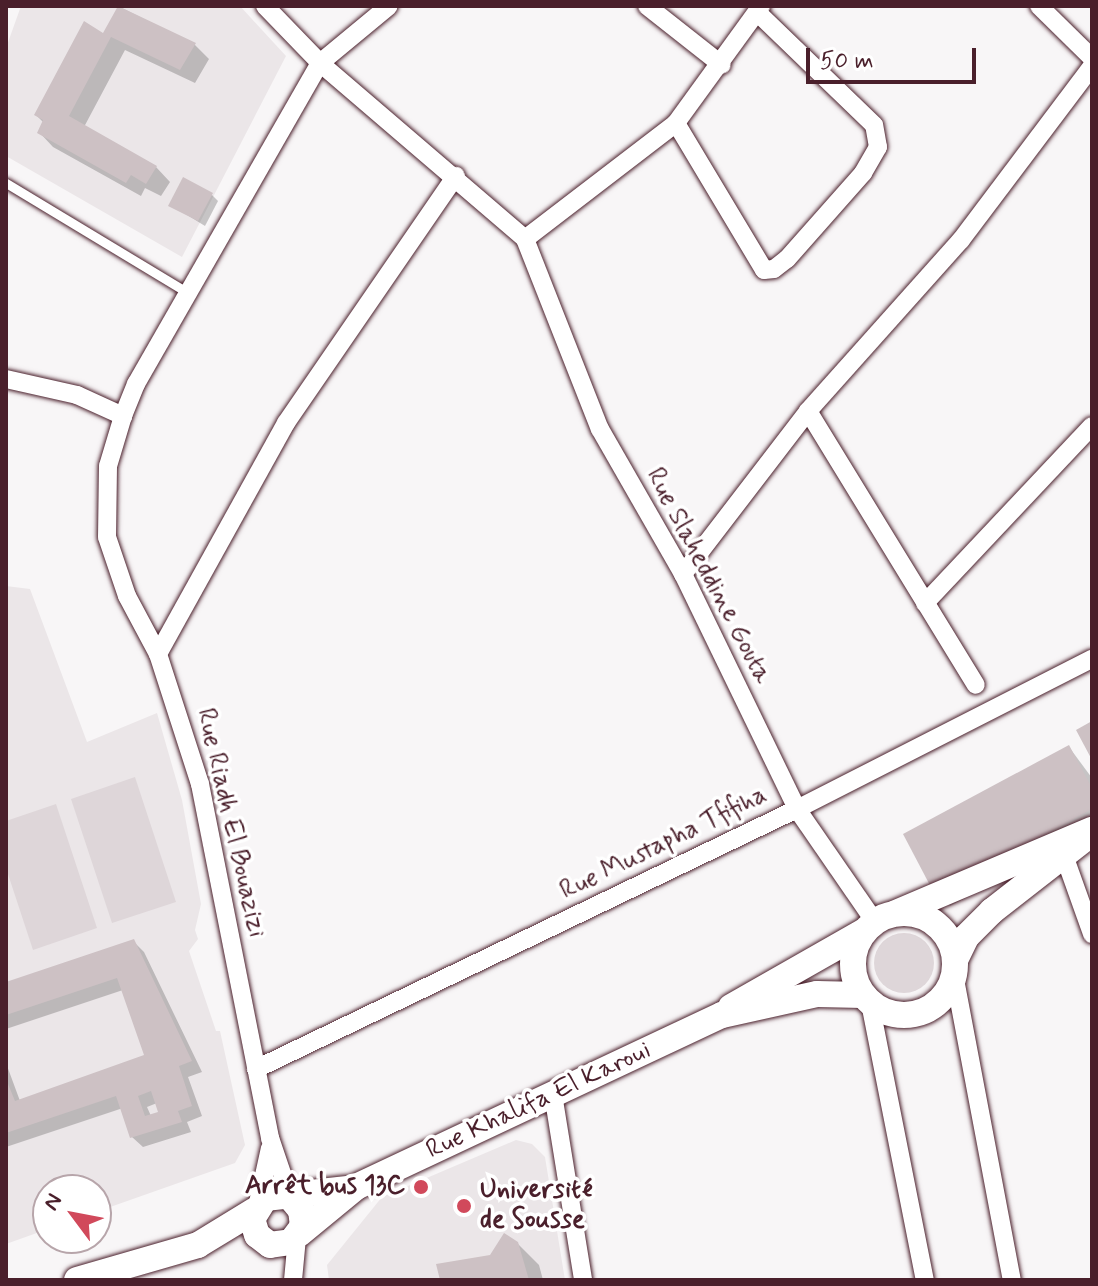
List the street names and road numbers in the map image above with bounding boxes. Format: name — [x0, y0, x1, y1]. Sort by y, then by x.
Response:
street label: Rue Slaheddine Gouta — [639, 464, 777, 688]
street label: Rue Riadh El Bouazizi — [189, 707, 271, 939]
street label: Rue Mustapha Tfifiha — [558, 781, 770, 907]
street label: Rue Khalifa El Karoui — [425, 1037, 653, 1165]

